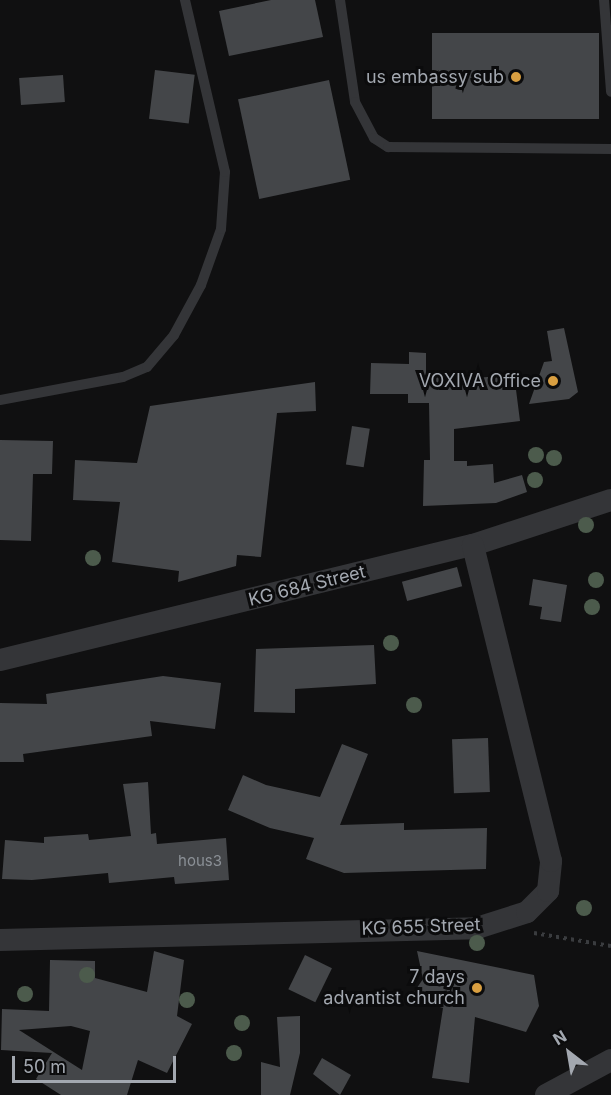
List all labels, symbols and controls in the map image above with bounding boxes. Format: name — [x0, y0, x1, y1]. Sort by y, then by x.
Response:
place label: us embassy sub — [366, 66, 504, 88]
marker: us embassy sub — [509, 70, 523, 84]
place label: VOXIVA Office — [419, 370, 541, 392]
marker: VOXIVA Office — [546, 374, 560, 388]
street label: KG 684 Street — [246, 561, 368, 611]
house number: hous3 — [178, 852, 222, 870]
street label: KG 655 Street — [361, 914, 481, 940]
place label: 7 days advantist church — [323, 967, 465, 1010]
marker: 7 days advantist church — [470, 981, 484, 995]
north arrow — [539, 1023, 599, 1083]
text: N — [549, 1026, 570, 1049]
scale bar — [15, 1044, 178, 1082]
text: 50 m — [23, 1056, 66, 1077]

